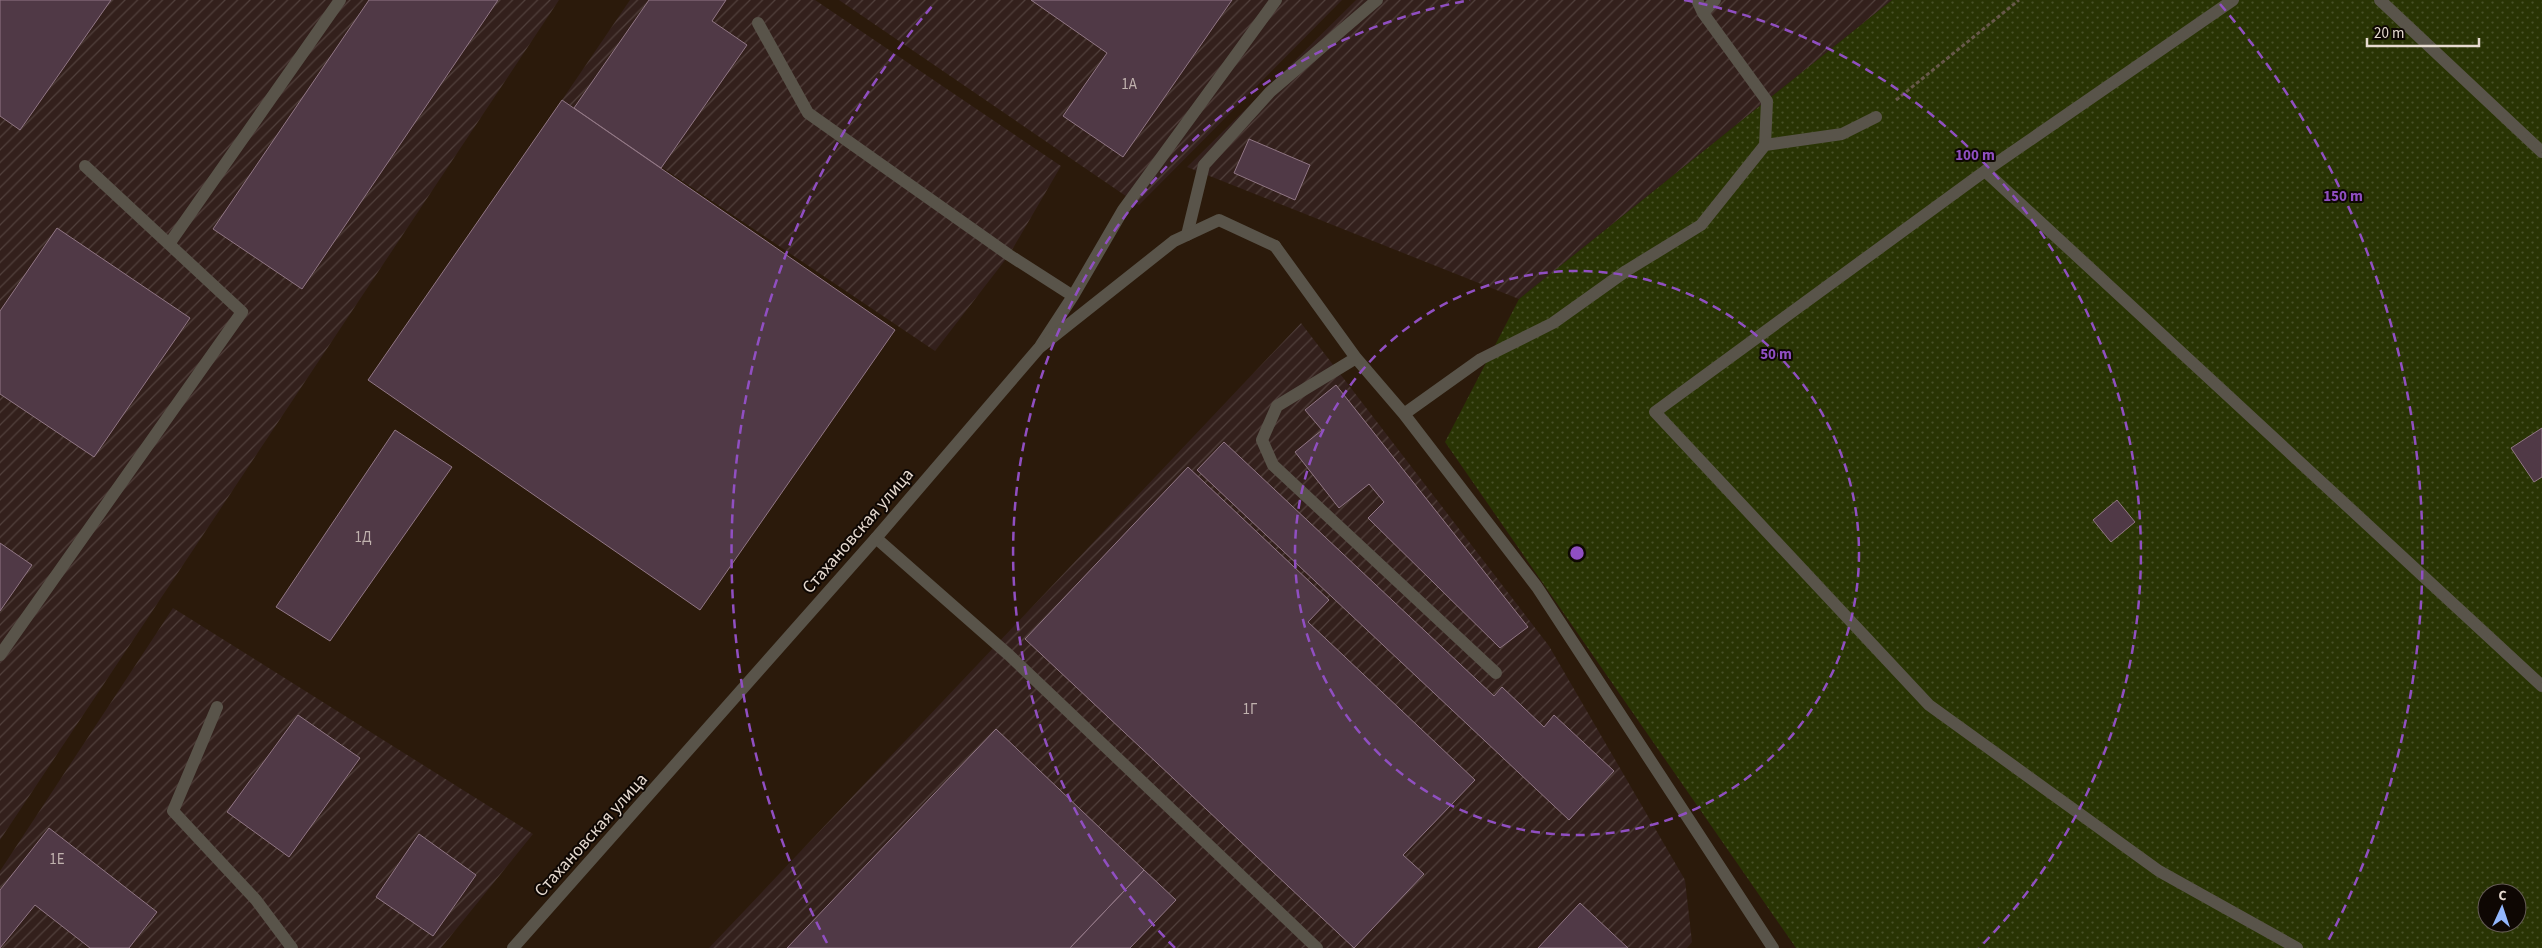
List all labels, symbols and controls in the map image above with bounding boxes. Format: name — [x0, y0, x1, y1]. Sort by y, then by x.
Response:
scale bar — [2367, 15, 2480, 47]
text: 20 m — [2374, 23, 2404, 44]
house number: 1А — [1121, 74, 1138, 95]
text: 100 m — [1955, 145, 1995, 166]
text: 150 m — [2323, 186, 2363, 207]
text: 50 m — [1760, 344, 1792, 365]
street label: Стахановская улица — [796, 463, 920, 599]
house number: 1Д — [354, 527, 372, 548]
centre of rings — [1568, 544, 1586, 562]
house number: 1Г — [1243, 699, 1258, 720]
street label: Стахановская улица — [529, 768, 653, 902]
house number: 1Е — [49, 849, 65, 870]
north arrow — [2477, 883, 2527, 933]
text: С — [2498, 886, 2507, 906]

